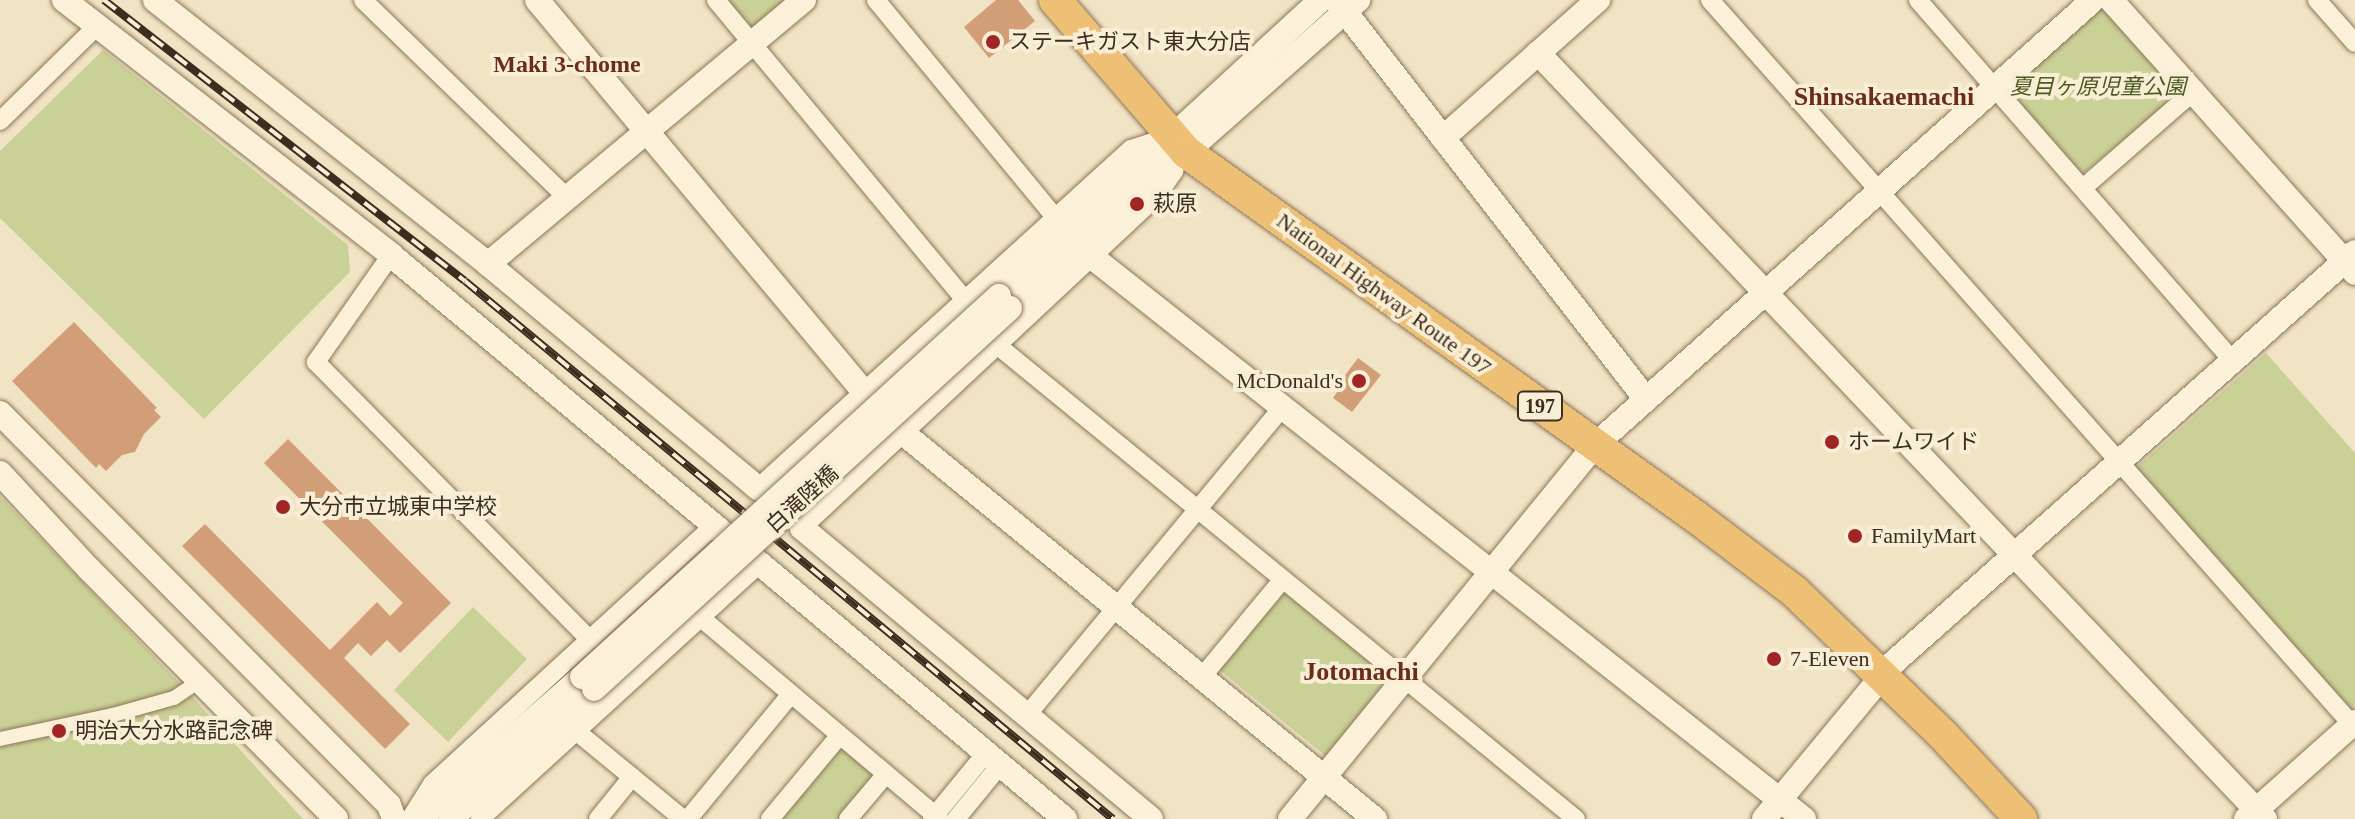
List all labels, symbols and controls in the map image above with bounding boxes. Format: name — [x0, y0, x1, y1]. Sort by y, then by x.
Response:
place label: ステーキガスト東大分店 — [1009, 29, 1251, 55]
marker: ステーキガスト東大分店 — [984, 33, 1002, 51]
district label: Maki 3-chome — [493, 51, 641, 79]
park label: 夏目ヶ原児童公園 — [2010, 74, 2186, 100]
district label: Shinsakaemachi — [1794, 81, 1974, 113]
place label: 萩原 — [1153, 191, 1197, 217]
marker: 萩原 — [1128, 195, 1146, 213]
street label: National Highway Route 197 — [1272, 207, 1496, 381]
place label: McDonald's — [1236, 368, 1343, 394]
marker: McDonald's — [1350, 372, 1368, 390]
road number: 197 — [1516, 390, 1564, 422]
place label: ホームワイド — [1848, 429, 1980, 455]
marker: ホームワイド — [1823, 433, 1841, 451]
street label: 白滝陸橋 — [760, 460, 844, 538]
place label: 大分市立城東中学校 — [299, 494, 497, 520]
marker: 大分市立城東中学校 — [274, 498, 292, 516]
place label: FamilyMart — [1871, 523, 1976, 549]
marker: FamilyMart — [1846, 527, 1864, 545]
place label: 7-Eleven — [1790, 646, 1869, 672]
marker: 7-Eleven — [1765, 650, 1783, 668]
district label: Jotomachi — [1303, 656, 1419, 688]
place label: 明治大分水路記念碑 — [75, 718, 273, 744]
marker: 明治大分水路記念碑 — [50, 722, 68, 740]

